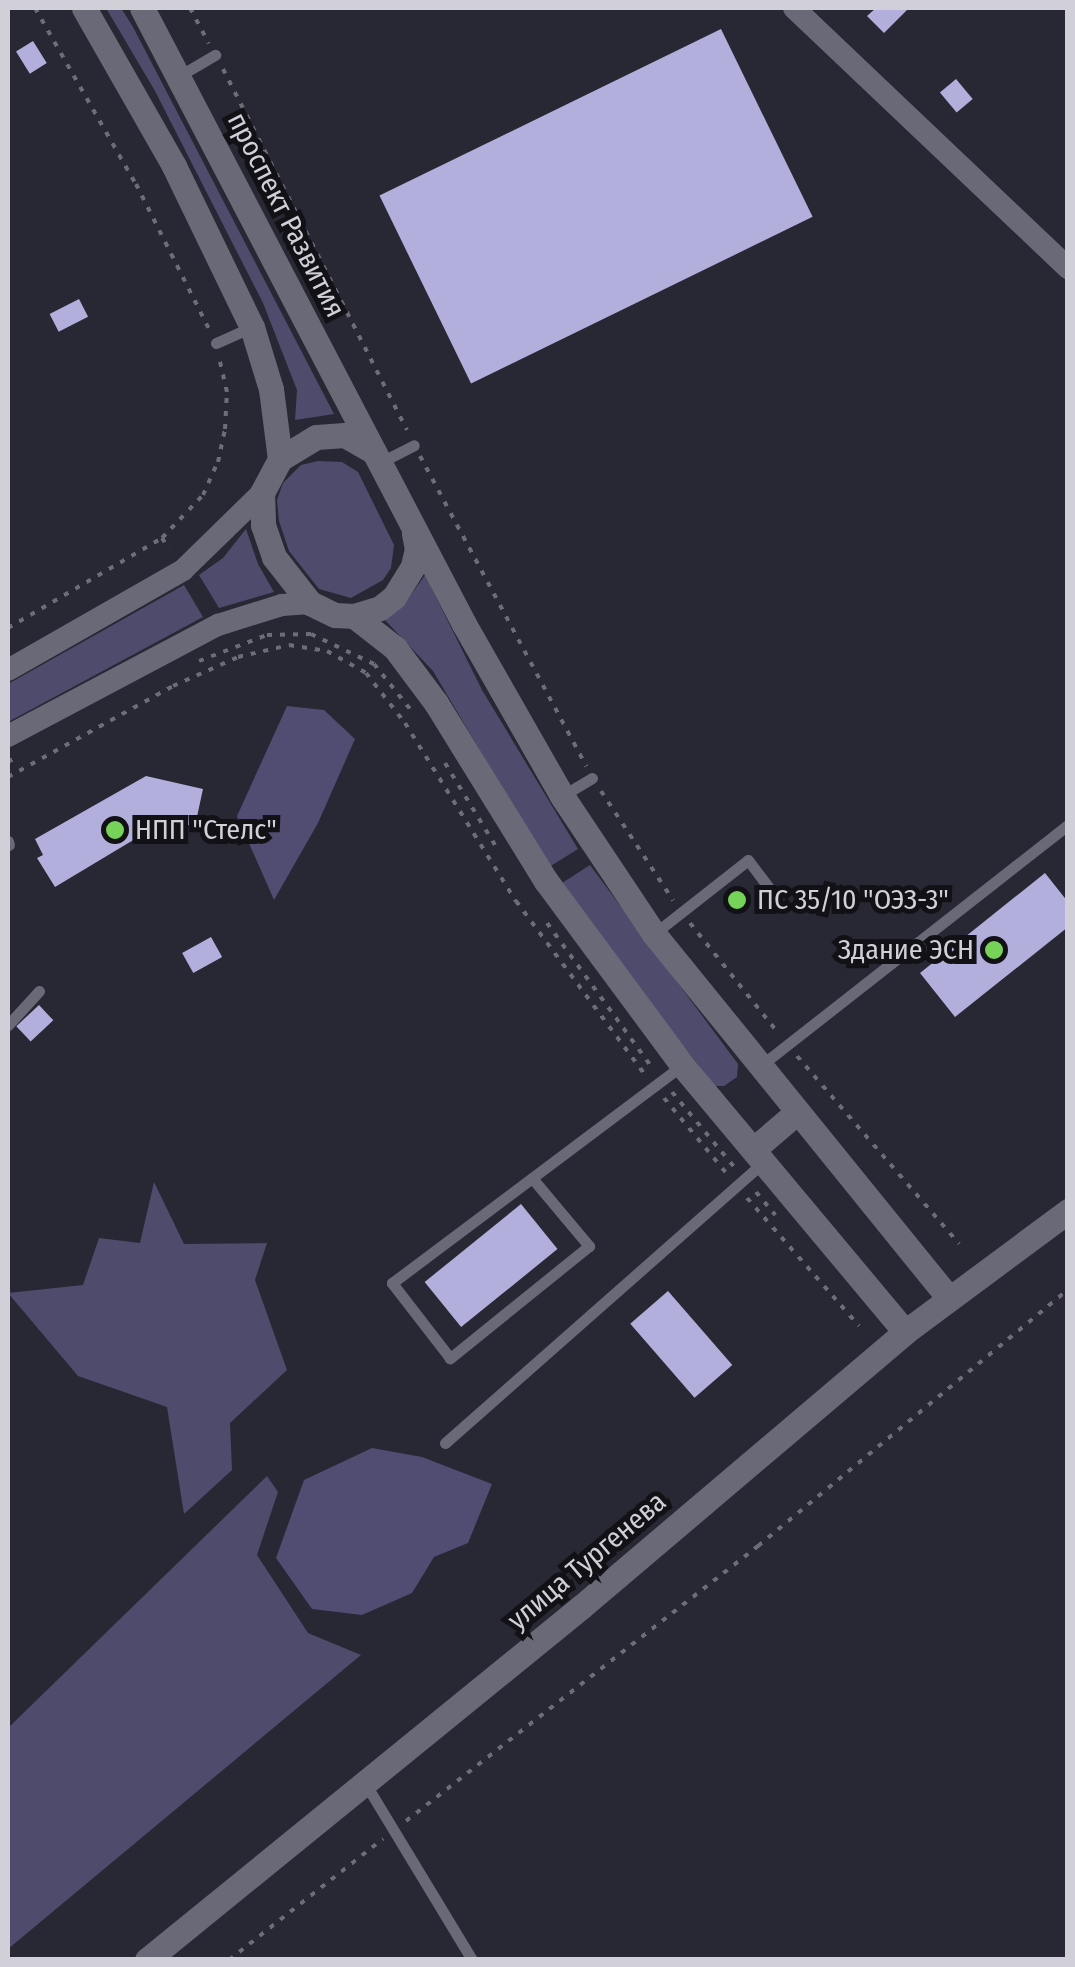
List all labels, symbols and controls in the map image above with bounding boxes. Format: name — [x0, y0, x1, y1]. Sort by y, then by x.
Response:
street label: проспект Развития — [220, 107, 352, 323]
place label: НПП "Стелс" — [135, 813, 277, 847]
marker: НПП "Стелс" — [104, 819, 126, 841]
place label: ПС 35/10 "ОЭЗ-3" — [757, 883, 949, 917]
marker: ПС 35/10 "ОЭЗ-3" — [726, 889, 748, 911]
place label: Здание ЭСН — [838, 933, 974, 967]
marker: Здание ЭСН — [983, 939, 1005, 961]
street label: улица Тургенева — [501, 1485, 673, 1637]

